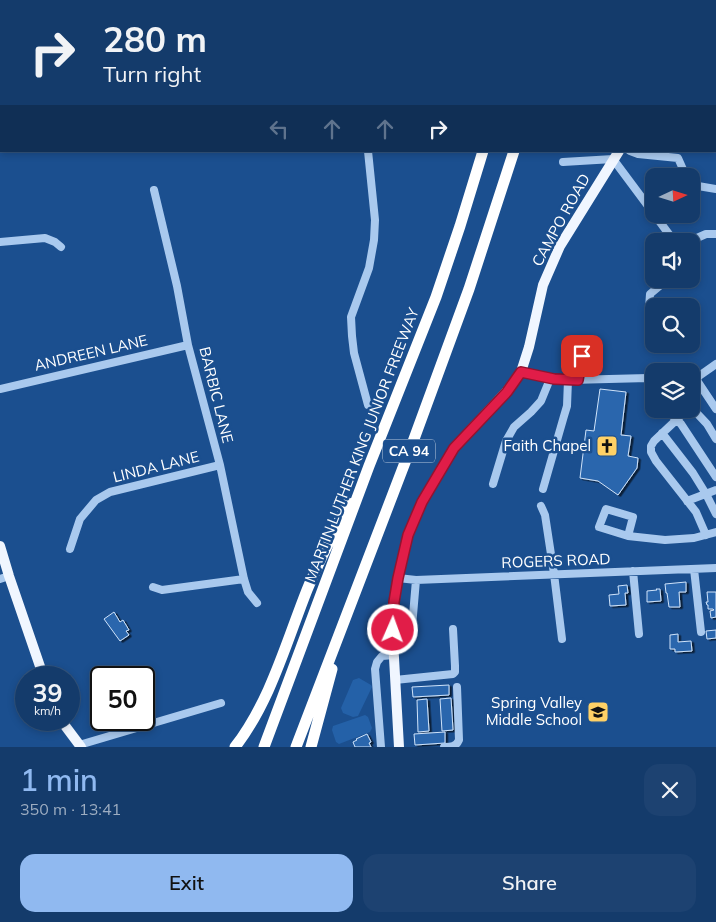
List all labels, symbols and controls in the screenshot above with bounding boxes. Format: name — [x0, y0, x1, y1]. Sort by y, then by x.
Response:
text: 280 m — [103, 17, 207, 61]
icon: right — [20, 20, 85, 85]
text: Turn right — [103, 60, 201, 88]
icon: left — [265, 115, 293, 143]
icon: ahead — [318, 115, 346, 143]
icon: ahead — [371, 115, 399, 143]
icon: right — [424, 115, 452, 143]
north arrow — [645, 168, 700, 222]
map controls — [645, 168, 700, 418]
street label: CAMPO ROAD — [527, 170, 594, 269]
button: sound — [645, 233, 700, 288]
button: search — [645, 298, 700, 353]
street label: MARTIN LUTHER KING JUNIOR FREEWAY — [300, 304, 423, 585]
street label: ANDREEN LANE — [32, 330, 149, 375]
pin — [561, 335, 603, 377]
icon: arrive — [568, 342, 596, 370]
street label: BARBIC LANE — [195, 345, 238, 445]
button: layers — [645, 363, 700, 418]
church icon: Faith Chapel — [595, 434, 619, 458]
place label: Faith Chapel — [504, 436, 591, 455]
road number: CA 94 — [383, 440, 435, 462]
street label: LINDA LANE — [111, 447, 201, 486]
street label: ROGERS ROAD — [501, 549, 611, 572]
position arrow — [366, 603, 418, 655]
speed limit sign: 50 — [90, 666, 155, 731]
text: 39 — [32, 677, 63, 708]
place label: Spring Valley Middle School — [486, 693, 582, 729]
school or university icon: Spring Valley Middle School — [586, 700, 610, 724]
text: km/h — [34, 703, 61, 718]
text: 1 min — [20, 761, 98, 799]
button: close — [644, 764, 696, 816]
text: 350 m · 13:41 — [20, 799, 121, 819]
button: Exit — [20, 854, 353, 912]
button: Share — [363, 854, 696, 912]

